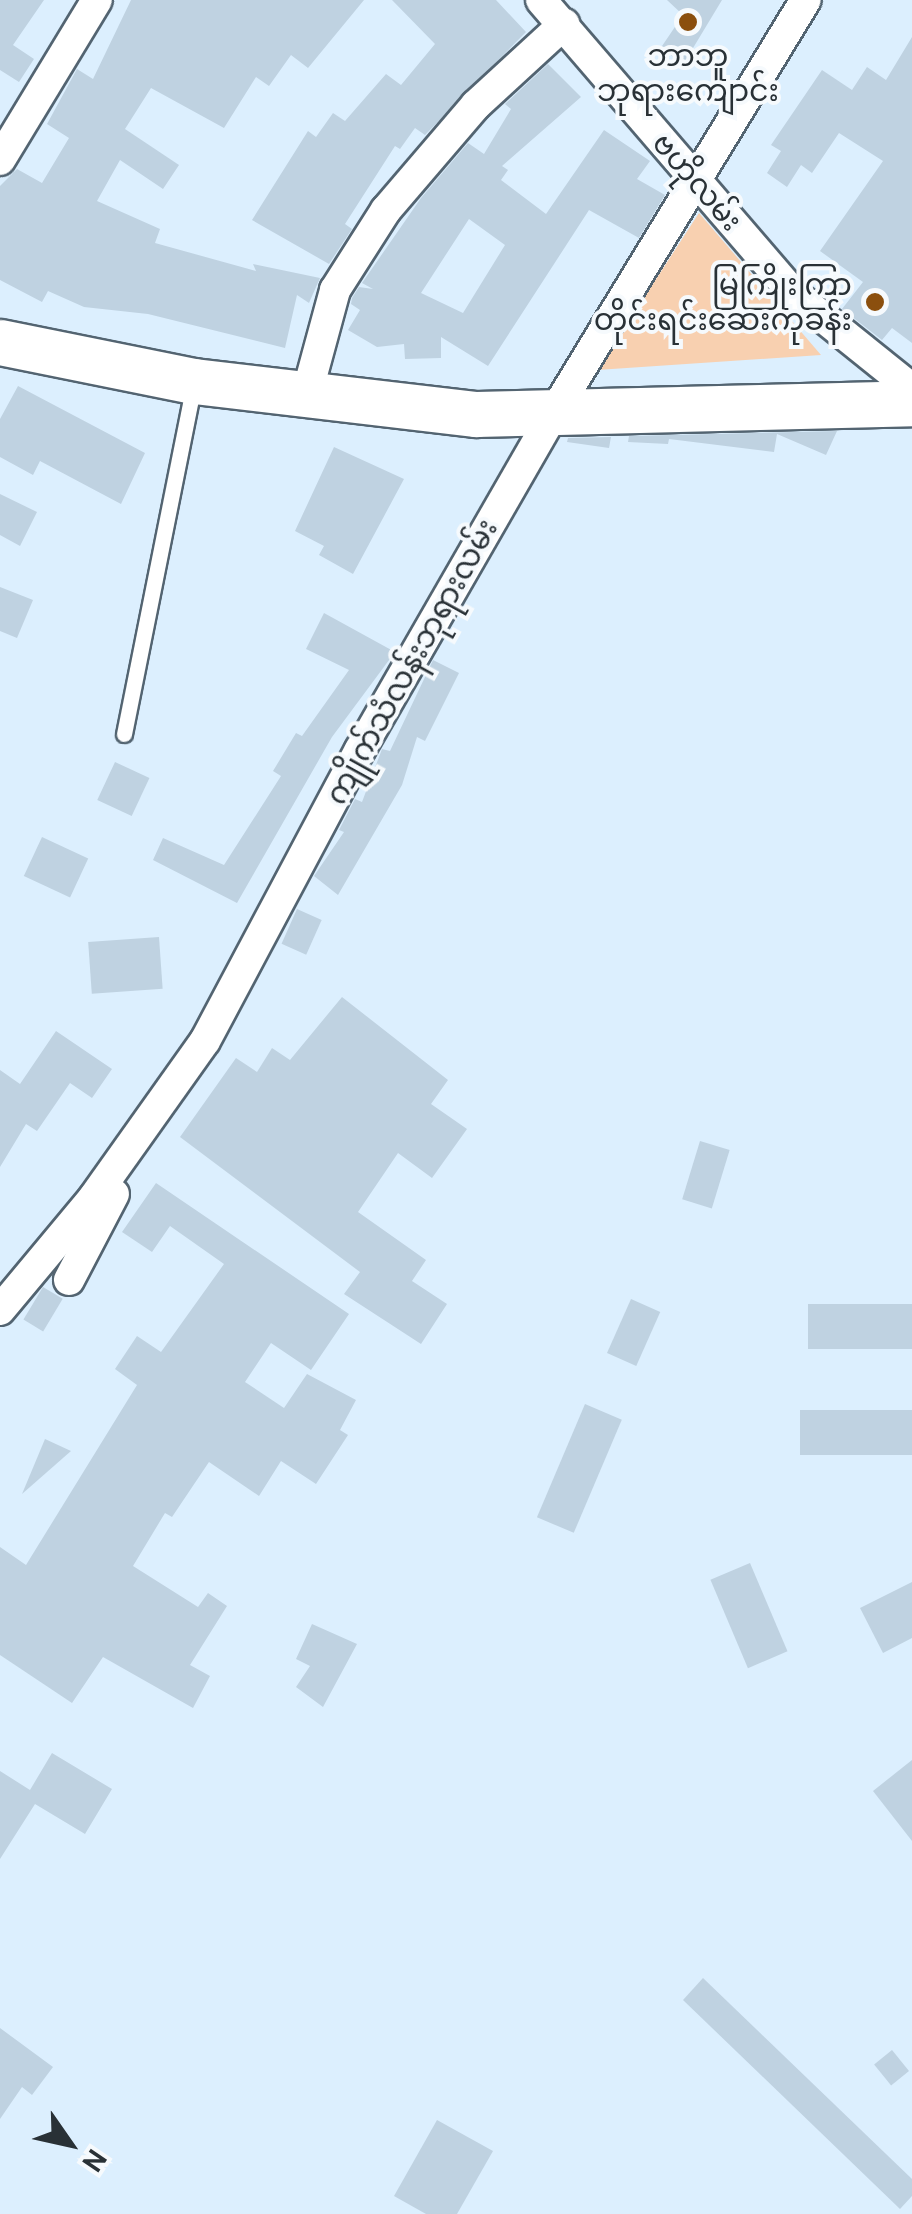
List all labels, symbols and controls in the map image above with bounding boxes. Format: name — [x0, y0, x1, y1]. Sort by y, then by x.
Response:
marker: ဘာဘူ ဘုရားကျောင်း — [677, 11, 699, 33]
place label: ဘာဘူ ဘုရားကျောင်း — [597, 38, 779, 108]
street label: ဗဟိုလမ်း — [645, 125, 749, 239]
place label: မြကြိုးကြာ တိုင်းရင်းဆေးကုခန်း — [594, 267, 852, 338]
marker: မြကြိုးကြာ တိုင်းရင်းဆေးကုခန်း — [862, 289, 888, 315]
street label: ကျိုက်သံလန်းဘုရားလမ်း — [318, 513, 506, 811]
north arrow — [20, 2094, 120, 2194]
text: N — [75, 2143, 115, 2178]

